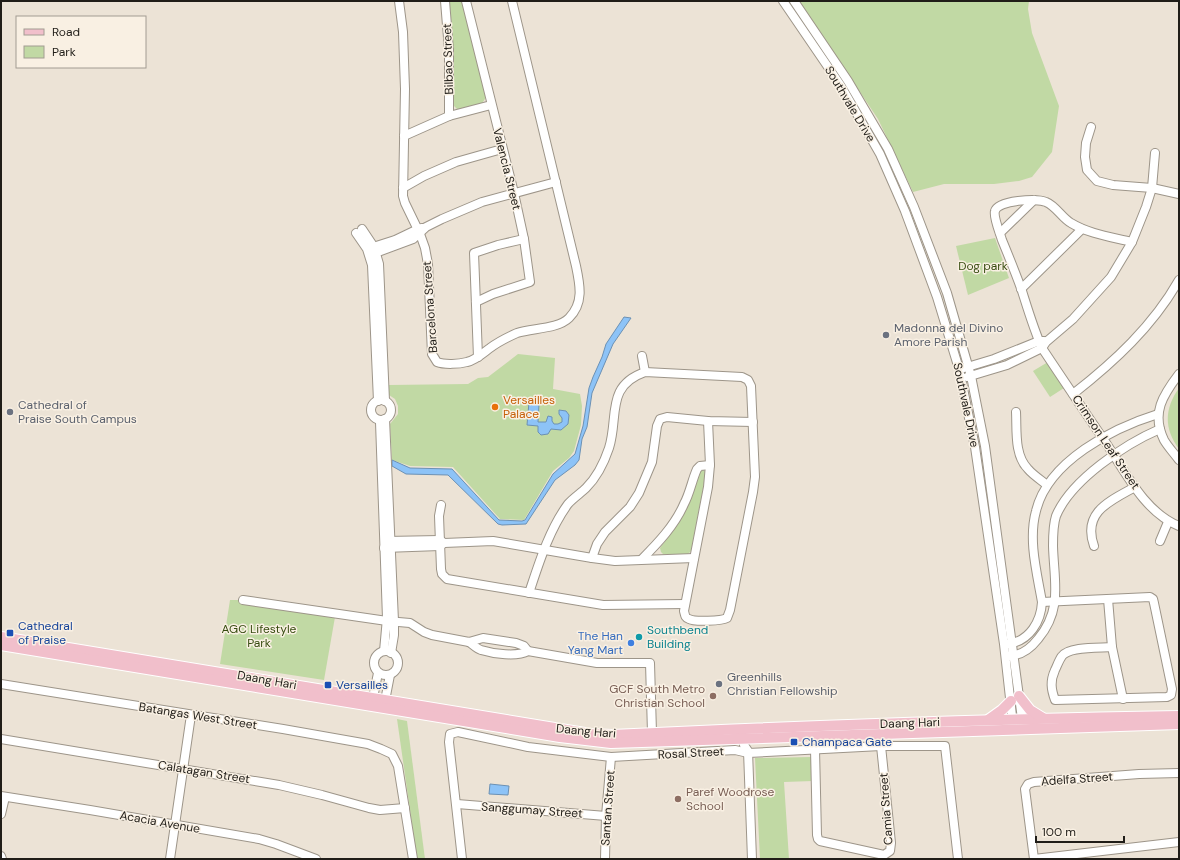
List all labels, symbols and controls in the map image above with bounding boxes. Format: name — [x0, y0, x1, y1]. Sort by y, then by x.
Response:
legend — [16, 16, 146, 68]
street label: Bilbao Street — [439, 23, 457, 95]
text: Road — [52, 24, 80, 40]
text: Park — [52, 44, 76, 60]
street label: Southvale Drive — [821, 63, 879, 145]
street label: Valencia Street — [489, 126, 525, 212]
park label: Dog park — [958, 258, 1008, 274]
street label: Barcelona Street — [419, 260, 441, 353]
place label: Madonna del Divino Amore Parish — [894, 320, 1003, 350]
marker: Madonna del Divino Amore Parish — [881, 330, 891, 340]
street label: Southvale Drive — [949, 361, 983, 449]
place label: Versailles Palace — [503, 392, 555, 422]
street label: Crimson Leaf Street — [1068, 392, 1144, 493]
place label: Cathedral of Praise South Campus — [18, 397, 137, 427]
marker: Versailles Palace — [490, 402, 500, 412]
marker: Cathedral of Praise South Campus — [5, 407, 15, 417]
place label: Cathedral of Praise — [18, 618, 73, 648]
park label: AGC Lifestyle Park — [222, 621, 297, 651]
place label: Southbend Building — [647, 622, 708, 652]
marker: Cathedral of Praise — [5, 628, 15, 638]
place label: The Han Yang Mart — [568, 628, 623, 658]
marker: Southbend Building — [634, 632, 644, 642]
marker: The Han Yang Mart — [626, 638, 636, 648]
street label: Daang Hari — [236, 667, 298, 693]
place label: Greenhills Christian Fellowship — [727, 669, 837, 699]
place label: Versailles — [336, 677, 388, 693]
marker: Greenhills Christian Fellowship — [714, 679, 724, 689]
marker: Versailles — [323, 680, 333, 690]
place label: GCF South Metro Christian School — [609, 681, 705, 711]
marker: GCF South Metro Christian School — [708, 691, 718, 701]
street label: Batangas West Street — [138, 699, 259, 733]
street label: Daang Hari — [880, 714, 940, 732]
street label: Daang Hari — [555, 720, 617, 742]
place label: Champaca Gate — [802, 734, 892, 750]
marker: Champaca Gate — [789, 737, 799, 747]
street label: Rosal Street — [657, 743, 725, 763]
street label: Calatagan Street — [157, 757, 251, 787]
street label: Adelfa Street — [1040, 768, 1114, 789]
street label: Santan Street — [597, 769, 619, 846]
street label: Camia Street — [875, 772, 897, 846]
place label: Paref Woodrose School — [686, 784, 775, 814]
marker: Paref Woodrose School — [673, 794, 683, 804]
street label: Sanggumay Street — [481, 798, 584, 822]
street label: Acacia Avenue — [119, 807, 202, 837]
scale bar — [1036, 818, 1124, 844]
text: 100 m — [1042, 824, 1076, 840]

